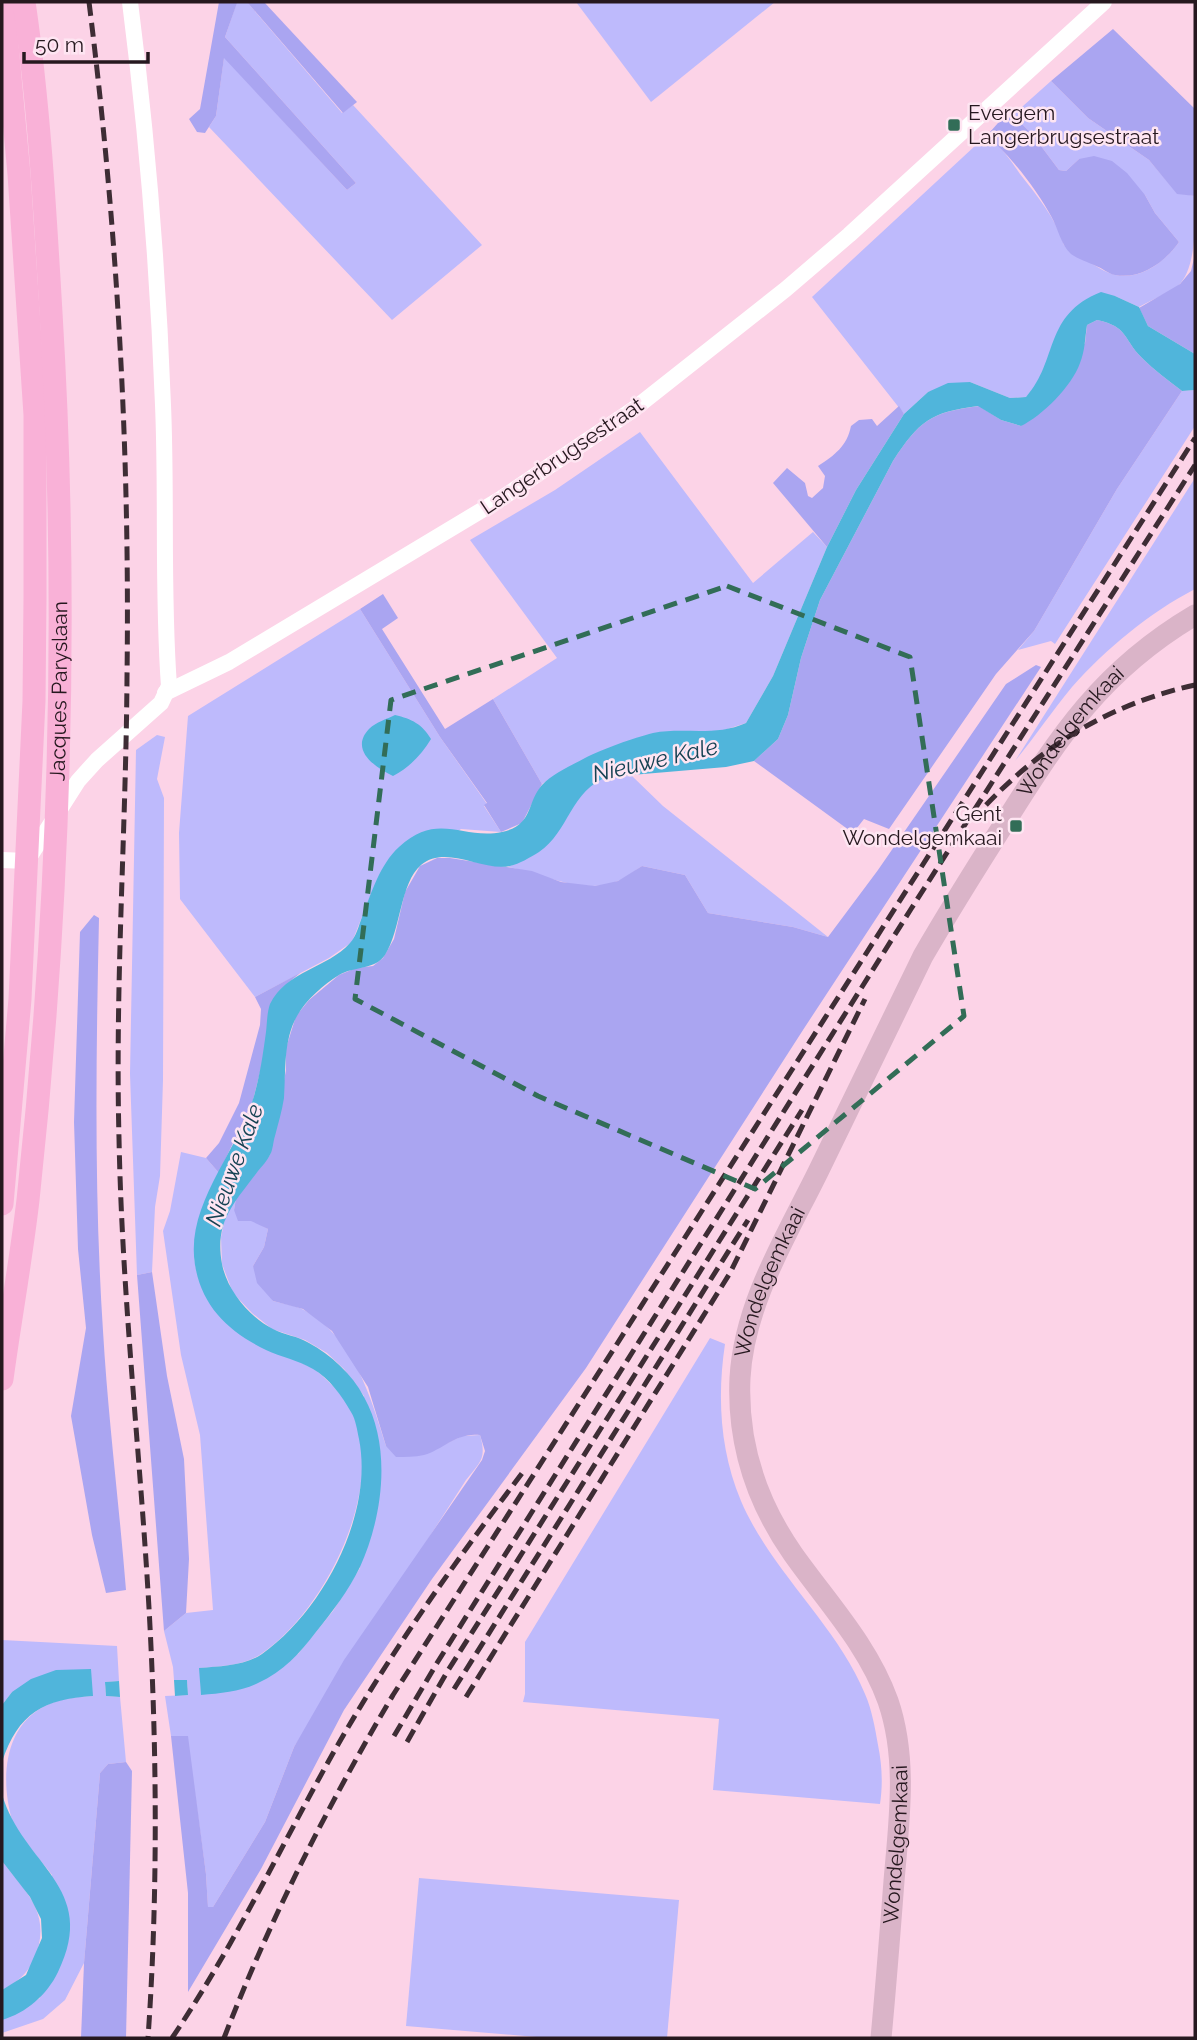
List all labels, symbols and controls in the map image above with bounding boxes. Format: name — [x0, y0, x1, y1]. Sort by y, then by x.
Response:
scale bar — [24, 21, 149, 65]
text: 50 m — [35, 32, 84, 57]
place label: Evergem Langerbrugsestraat — [968, 100, 1159, 149]
marker: Evergem Langerbrugsestraat — [946, 117, 962, 133]
street label: Langerbrugsestraat — [475, 392, 648, 519]
street label: Jacques Paryslaan — [45, 601, 72, 781]
street label: Wondelgemkaai — [1011, 661, 1129, 802]
water label: Nieuwe Kale — [590, 732, 720, 787]
place label: Gent Wondelgemkaai — [842, 801, 1002, 850]
marker: Gent Wondelgemkaai — [1008, 818, 1024, 834]
water label: Nieuwe Kale — [199, 1100, 268, 1230]
street label: Wondelgemkaai — [729, 1203, 810, 1359]
street label: Wondelgemkaai — [878, 1764, 912, 1925]

